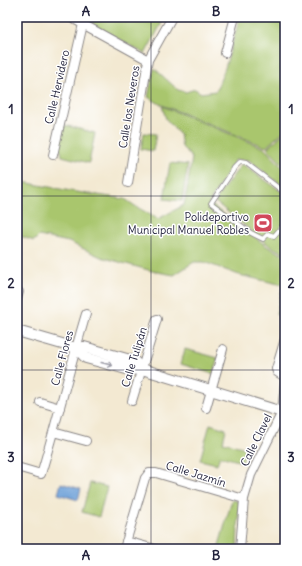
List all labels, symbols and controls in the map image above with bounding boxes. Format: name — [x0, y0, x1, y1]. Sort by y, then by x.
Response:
text: A — [82, 3, 91, 20]
text: B — [212, 3, 221, 20]
street label: Calle Hervidero — [42, 48, 72, 126]
street label: Calle los Neveros — [116, 65, 142, 149]
text: 1 — [8, 101, 14, 118]
text: 1 — [288, 101, 294, 118]
place label: Polideportivo Municipal Manuel Robles — [128, 210, 249, 237]
sports icon: Polideportivo Municipal Manuel Robles — [252, 212, 274, 234]
text: 2 — [7, 275, 15, 292]
text: 2 — [287, 275, 295, 292]
street label: Calle Tulipán — [118, 325, 150, 389]
street label: Calle Flores — [48, 329, 76, 387]
one-way arrow — [100, 361, 113, 368]
street label: Calle Clavel — [237, 411, 275, 469]
text: 3 — [7, 449, 15, 466]
text: 3 — [287, 449, 295, 466]
street label: Calle Jazmín — [164, 458, 228, 490]
text: A — [82, 547, 91, 564]
text: B — [212, 547, 221, 564]

